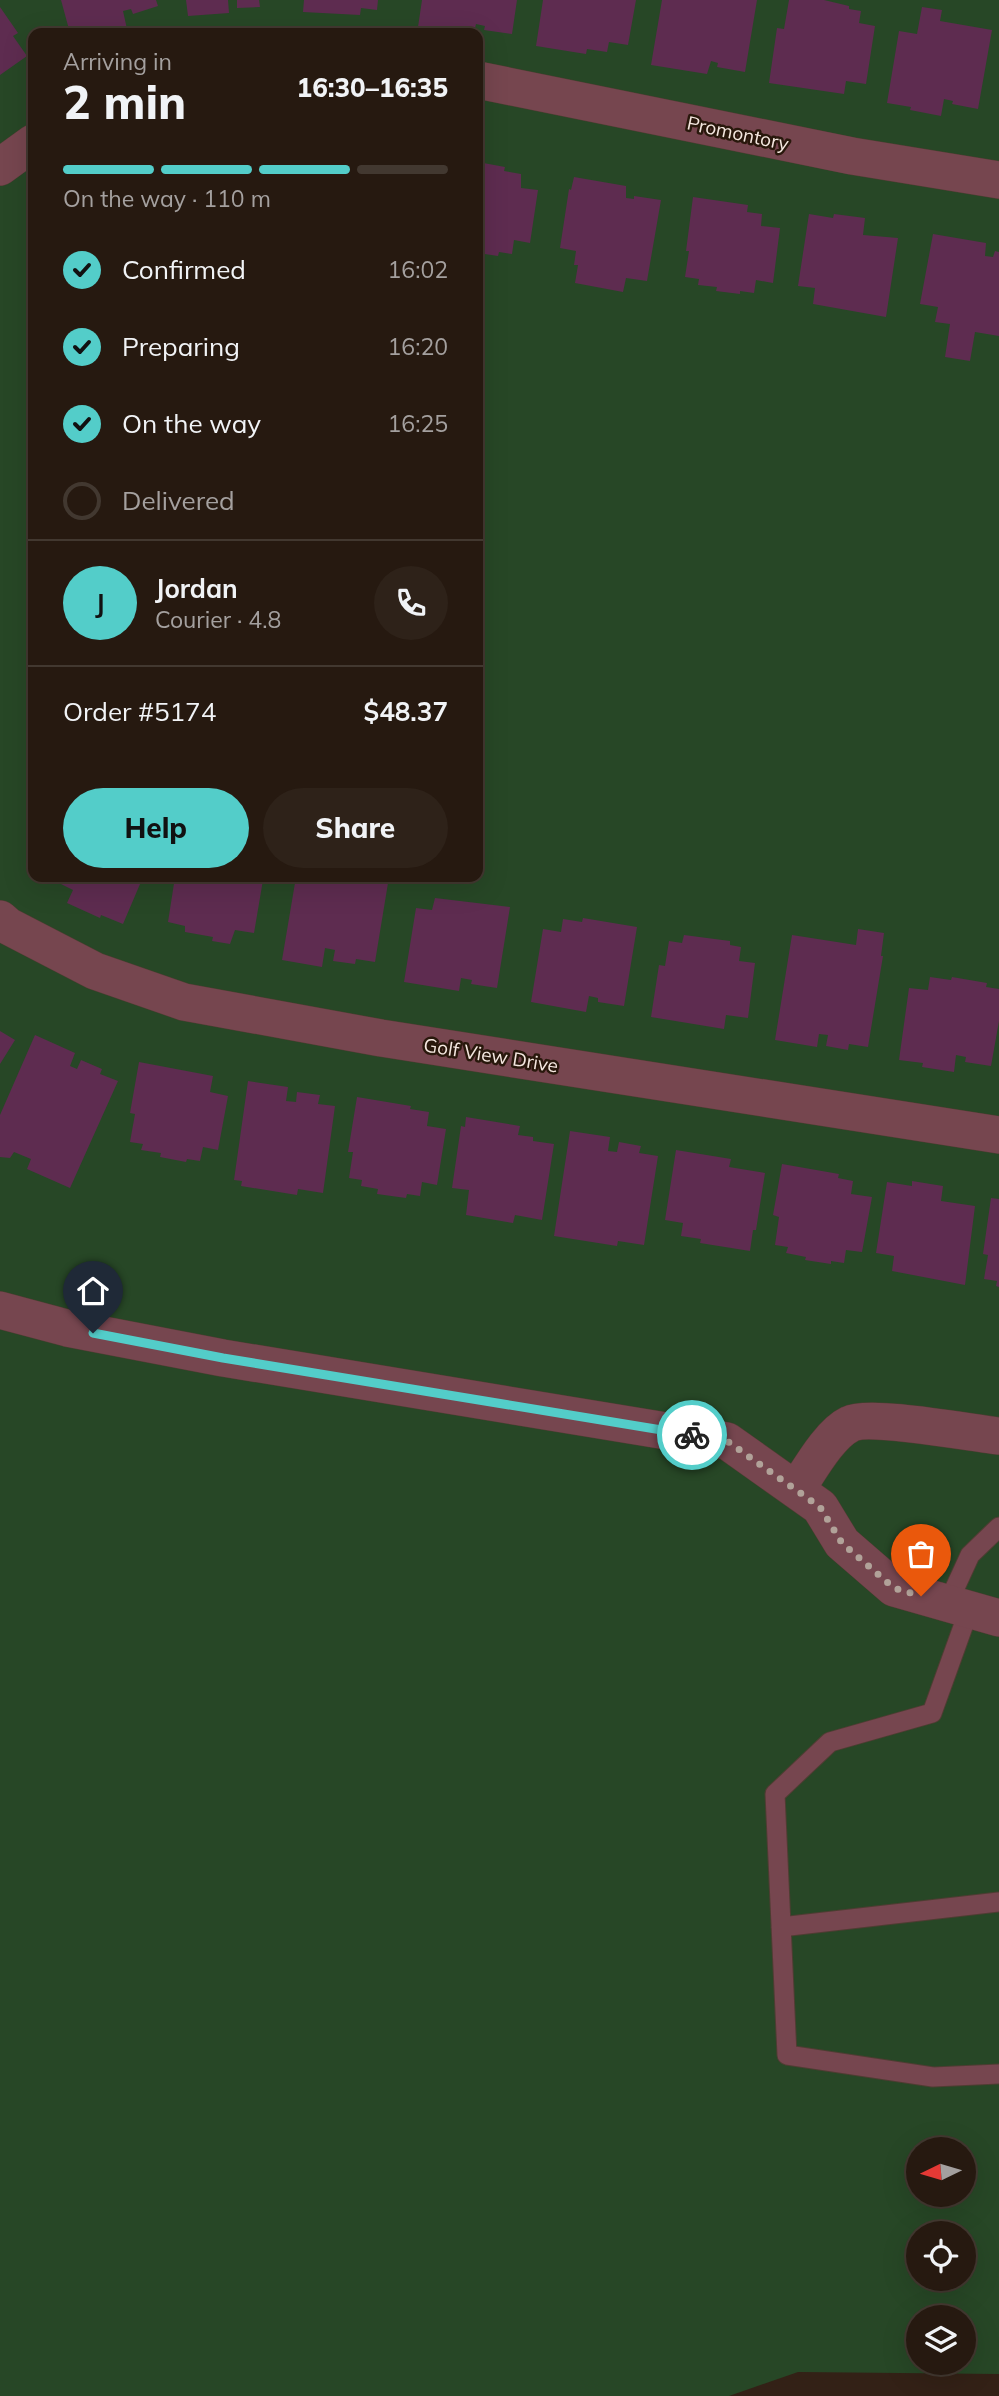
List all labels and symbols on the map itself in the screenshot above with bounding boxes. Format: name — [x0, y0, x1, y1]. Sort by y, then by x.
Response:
street label: Promontory — [685, 111, 791, 155]
street label: Golf View Drive — [422, 1033, 560, 1077]
pin — [63, 1261, 123, 1333]
courier — [657, 1400, 727, 1470]
pin — [891, 1524, 951, 1596]
north arrow — [906, 2137, 976, 2207]

